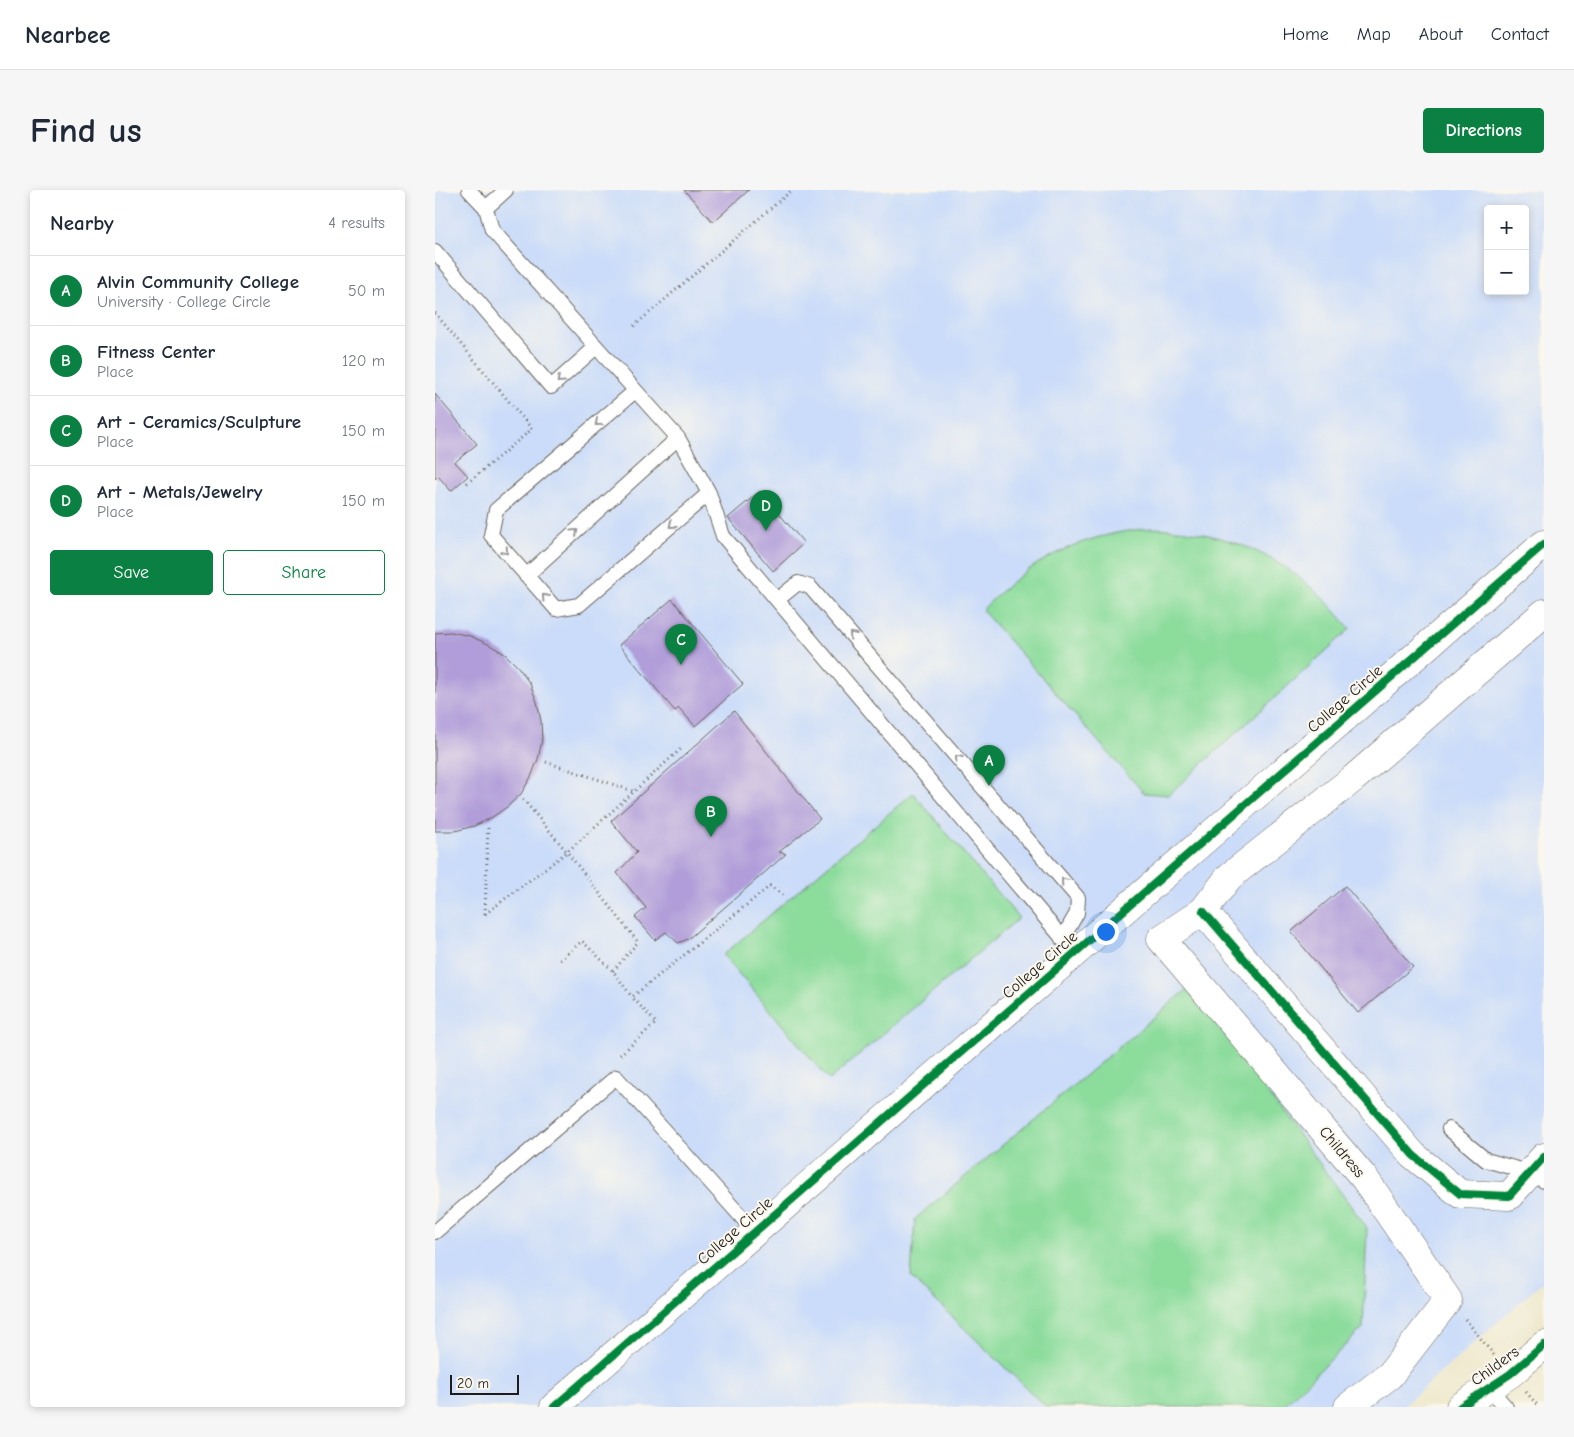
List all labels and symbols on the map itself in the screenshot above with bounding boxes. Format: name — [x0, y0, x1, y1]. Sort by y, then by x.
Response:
one-way arrow — [556, 374, 565, 383]
one-way arrow — [595, 417, 604, 426]
pin: D — [750, 490, 782, 531]
one-way arrow — [668, 519, 677, 528]
one-way arrow — [570, 529, 579, 538]
one-way arrow — [499, 545, 508, 554]
one-way arrow — [542, 593, 551, 602]
pin: C — [665, 624, 697, 665]
one-way arrow — [848, 632, 857, 641]
street label: College Circle — [1304, 661, 1386, 737]
pin: A — [973, 745, 1005, 786]
one-way arrow — [955, 755, 964, 764]
pin: B — [695, 796, 727, 837]
one-way arrow — [1061, 878, 1070, 887]
your location — [1093, 919, 1119, 945]
street label: College Circle — [999, 927, 1081, 1003]
street label: Childress — [1315, 1123, 1369, 1182]
street label: College Circle — [694, 1193, 776, 1269]
street label: Childers — [1467, 1342, 1523, 1389]
scale bar — [450, 1372, 519, 1395]

